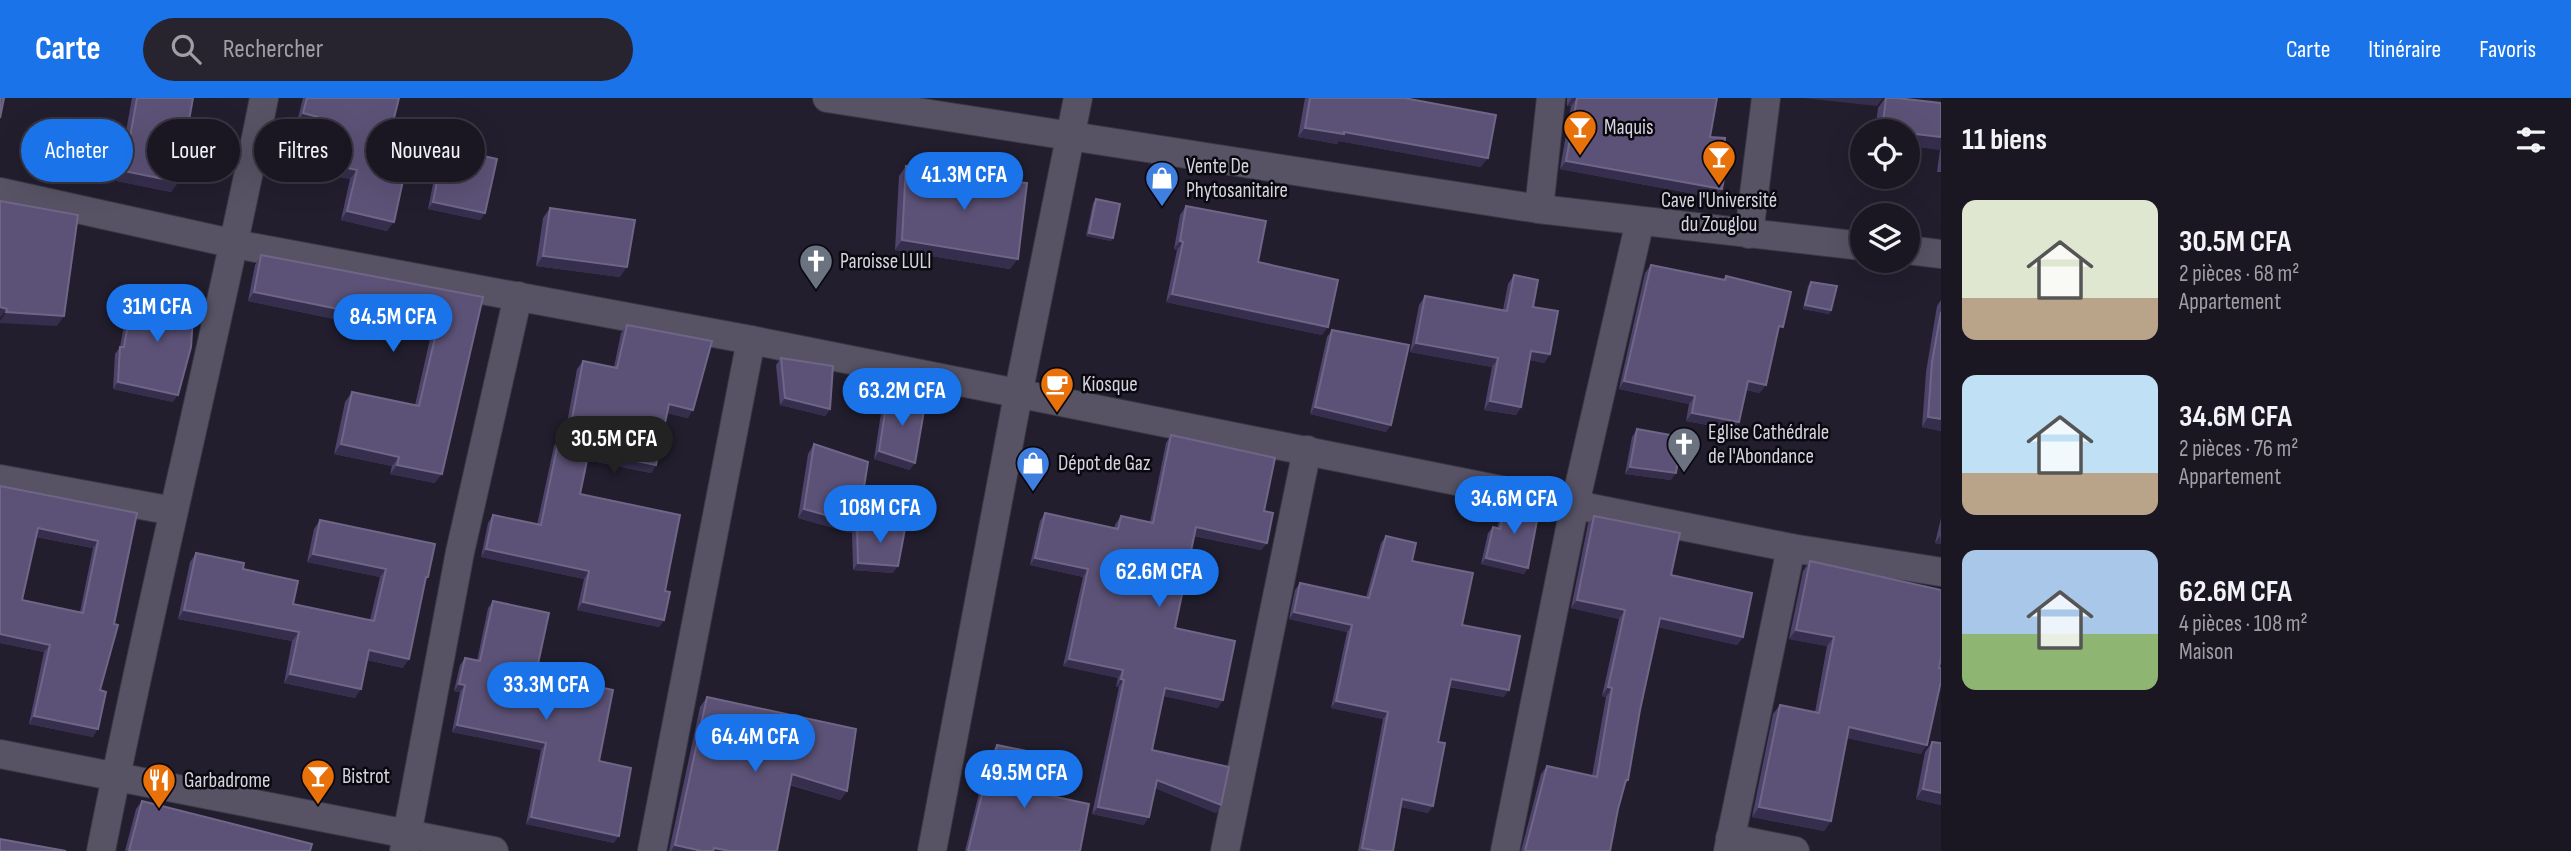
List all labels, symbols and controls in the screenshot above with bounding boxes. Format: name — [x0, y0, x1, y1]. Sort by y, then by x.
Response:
search box — [143, 18, 633, 81]
text: Carte — [35, 29, 101, 69]
icon: search — [167, 30, 205, 68]
text: Rechercher — [223, 34, 323, 65]
text: Carte — [2286, 35, 2330, 64]
text: Itinéraire — [2368, 35, 2441, 64]
text: Favoris — [2479, 35, 2536, 64]
bar icon: Maquis — [1561, 108, 1599, 157]
place label: Maquis — [1604, 115, 1654, 140]
chip: Acheter — [21, 119, 133, 182]
chip: Louer — [147, 119, 240, 182]
chip: Filtres — [254, 119, 352, 182]
chip: Nouveau — [366, 119, 485, 182]
map controls — [1850, 119, 1920, 273]
button: locate — [1850, 119, 1920, 189]
icon: filters — [2512, 121, 2550, 159]
text: 11 biens — [1962, 122, 2047, 158]
bar icon: Cave l'Université du Zouglou — [1700, 138, 1738, 187]
pin: 41.3M CFA — [884, 152, 1044, 212]
place label: Vente De Phytosanitaire — [1186, 154, 1288, 203]
shop icon: Vente De Phytosanitaire — [1143, 159, 1181, 208]
text: 41.3M CFA — [921, 161, 1007, 189]
place label: Cave l'Université du Zouglou — [1661, 188, 1777, 237]
button: layers — [1850, 203, 1920, 273]
text: 30.5M CFA — [2179, 224, 2291, 260]
icon: home — [2018, 228, 2102, 312]
church icon: Paroisse LULI — [797, 242, 835, 291]
place label: Paroisse LULI — [840, 249, 931, 274]
text: 2 pièces · 68 m² — [2179, 260, 2299, 288]
pin: 31M CFA — [92, 285, 222, 344]
text: Appartement — [2179, 288, 2281, 316]
text: 31M CFA — [122, 293, 192, 321]
pin: 84.5M CFA — [313, 294, 473, 354]
text: 84.5M CFA — [349, 303, 437, 331]
cafe icon: Kiosque — [1038, 365, 1076, 414]
pin: 63.2M CFA — [822, 368, 982, 428]
place label: Kiosque — [1082, 372, 1138, 397]
text: 63.2M CFA — [859, 377, 945, 405]
text: 34.6M CFA — [2179, 399, 2292, 435]
icon: home — [2018, 403, 2102, 487]
pin: 30.5M CFA — [534, 416, 694, 476]
place label: Eglise Cathédrale de l'Abondance — [1708, 420, 1829, 469]
text: 30.5M CFA — [571, 425, 657, 453]
church icon: Eglise Cathédrale de l'Abondance — [1665, 425, 1703, 474]
text: 2 pièces · 76 m² — [2179, 435, 2299, 463]
shop icon: Dépot de Gaz — [1014, 444, 1052, 493]
place label: Dépot de Gaz — [1058, 451, 1151, 476]
text: Appartement — [2179, 463, 2281, 491]
pin: 34.6M CFA — [1434, 476, 1594, 536]
text: 34.6M CFA — [1471, 485, 1557, 513]
pin: 108M CFA — [808, 486, 952, 545]
text: 108M CFA — [840, 494, 920, 522]
pin: 62.6M CFA — [1079, 550, 1239, 609]
text: 62.6M CFA — [1116, 558, 1202, 586]
text: 62.6M CFA — [2179, 574, 2292, 610]
icon: home — [2018, 578, 2102, 662]
text: 4 pièces · 108 m² — [2179, 610, 2308, 638]
text: Maison — [2179, 638, 2233, 666]
pin: 33.3M CFA — [466, 662, 626, 722]
text: 33.3M CFA — [503, 671, 589, 699]
pin: 64.4M CFA — [675, 714, 835, 774]
text: 64.4M CFA — [711, 723, 799, 751]
pin: 49.5M CFA — [944, 750, 1104, 810]
bar icon: Bistrot — [299, 757, 337, 806]
text: 49.5M CFA — [981, 759, 1067, 787]
restaurant icon: Garbadrome — [140, 761, 178, 810]
place label: Bistrot — [342, 764, 390, 789]
place label: Garbadrome — [184, 768, 270, 793]

